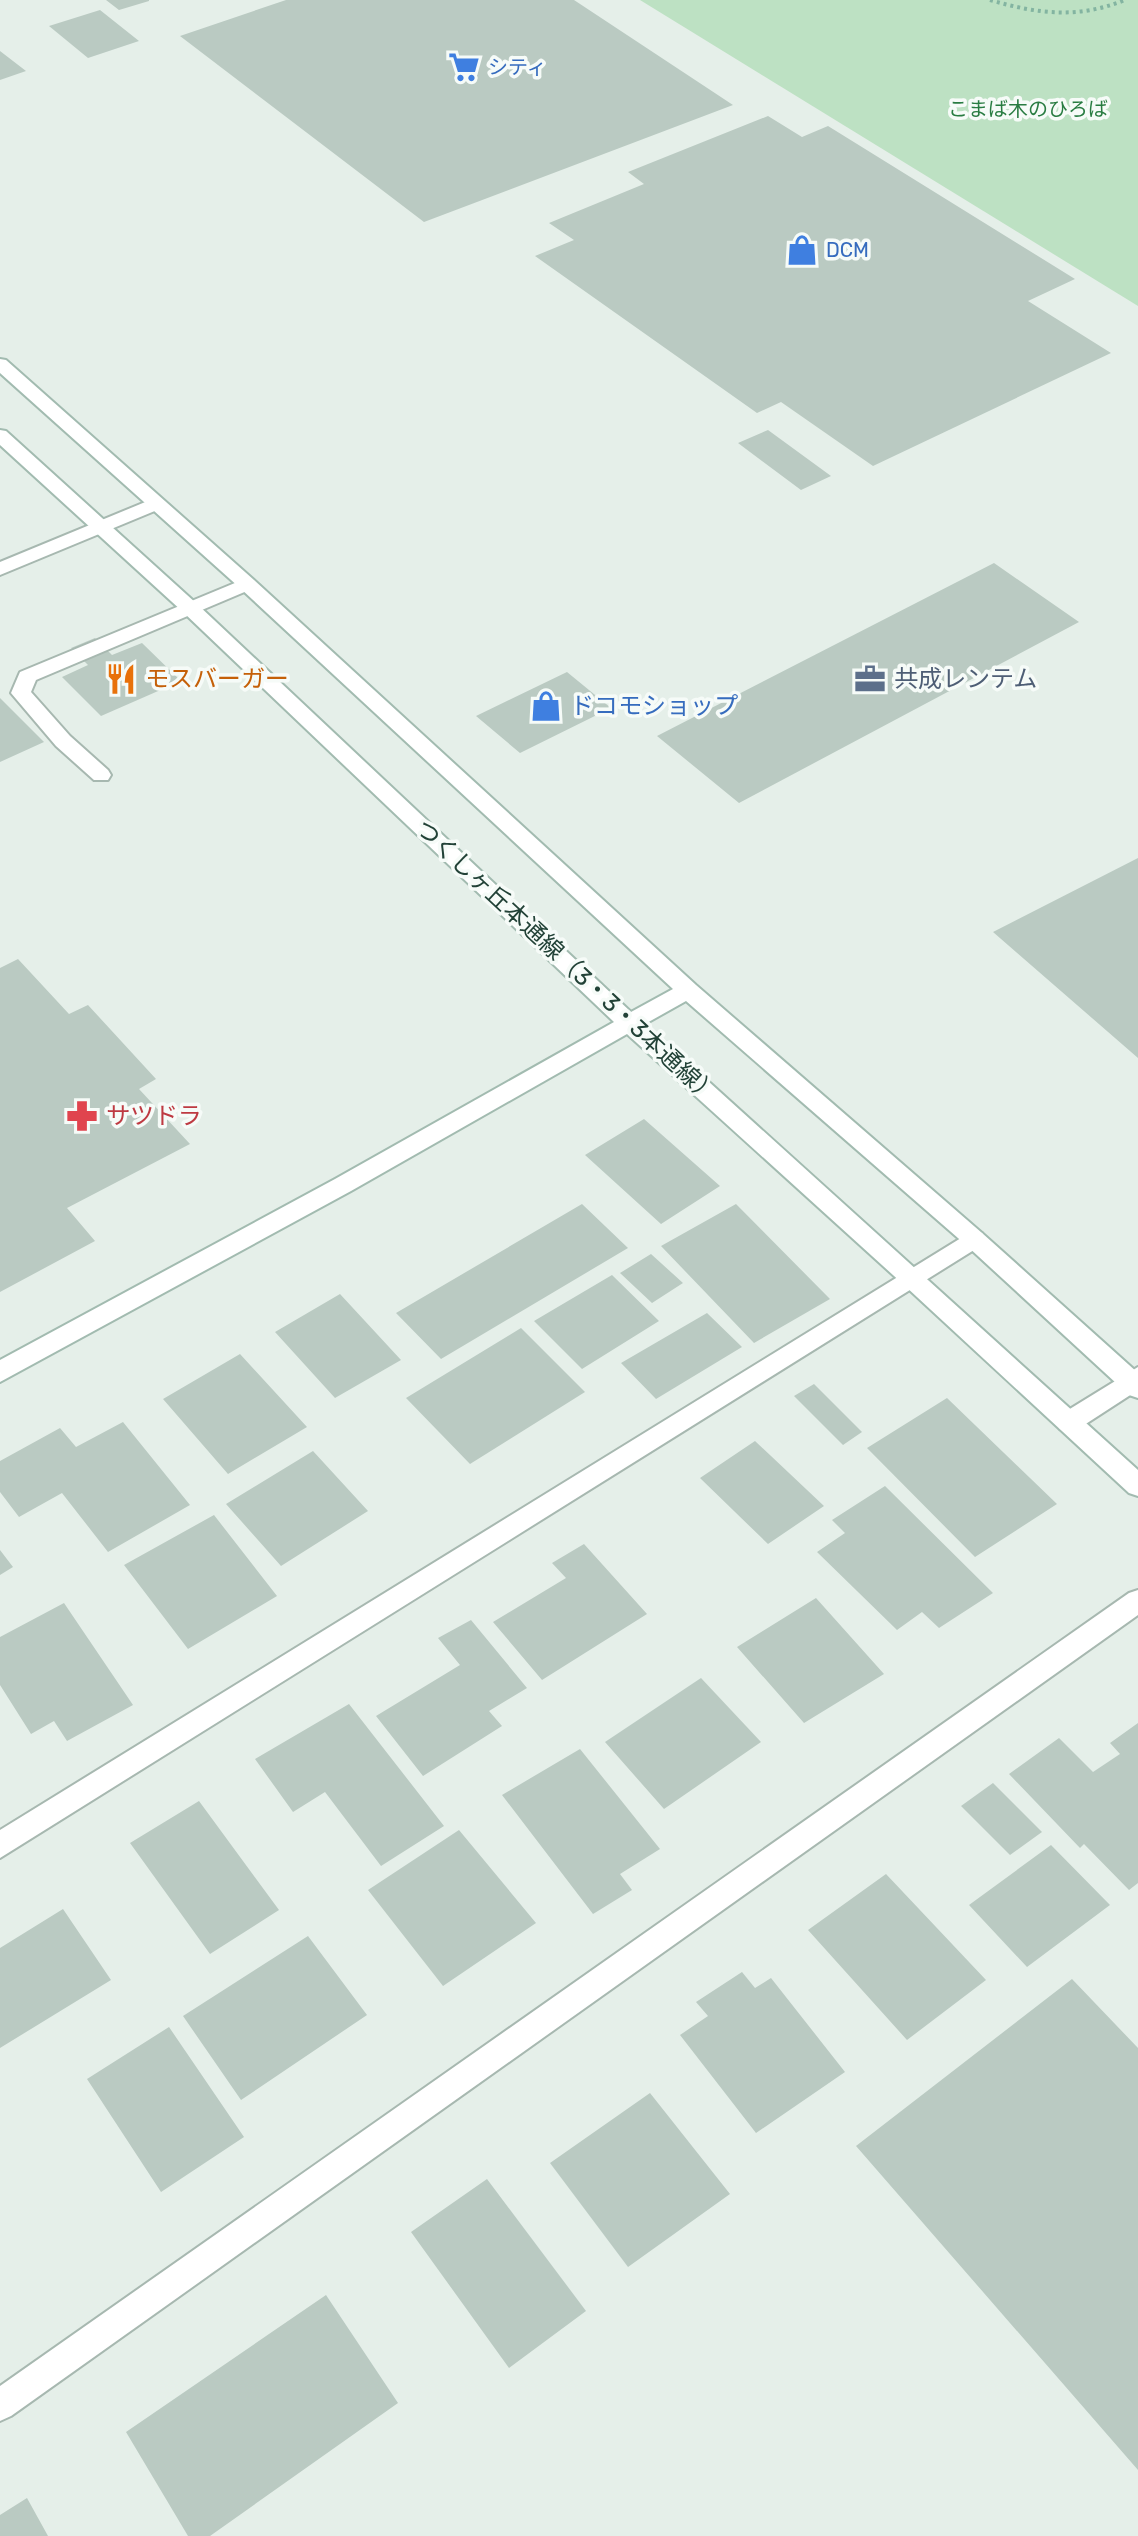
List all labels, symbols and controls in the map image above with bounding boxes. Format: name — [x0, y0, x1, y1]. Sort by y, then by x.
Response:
supermarket icon: シティ — [447, 50, 481, 84]
place label: シティ — [488, 55, 547, 79]
park label: こまば木のひろば — [948, 97, 1108, 121]
shop icon: DCM — [785, 233, 819, 267]
place label: DCM — [826, 238, 869, 262]
restaurant icon: モスバーガー — [104, 662, 138, 696]
office icon: 共成レンテム — [853, 662, 887, 696]
place label: モスバーガー — [145, 665, 289, 693]
place label: 共成レンテム — [894, 665, 1037, 693]
shop icon: ドコモショップ — [529, 689, 563, 723]
place label: ドコモショップ — [570, 692, 738, 720]
street label: つくしヶ丘本通線（3・3・3本通線） — [410, 814, 724, 1110]
pharmacy icon: サツドラ — [65, 1099, 99, 1133]
place label: サツドラ — [106, 1102, 202, 1130]

